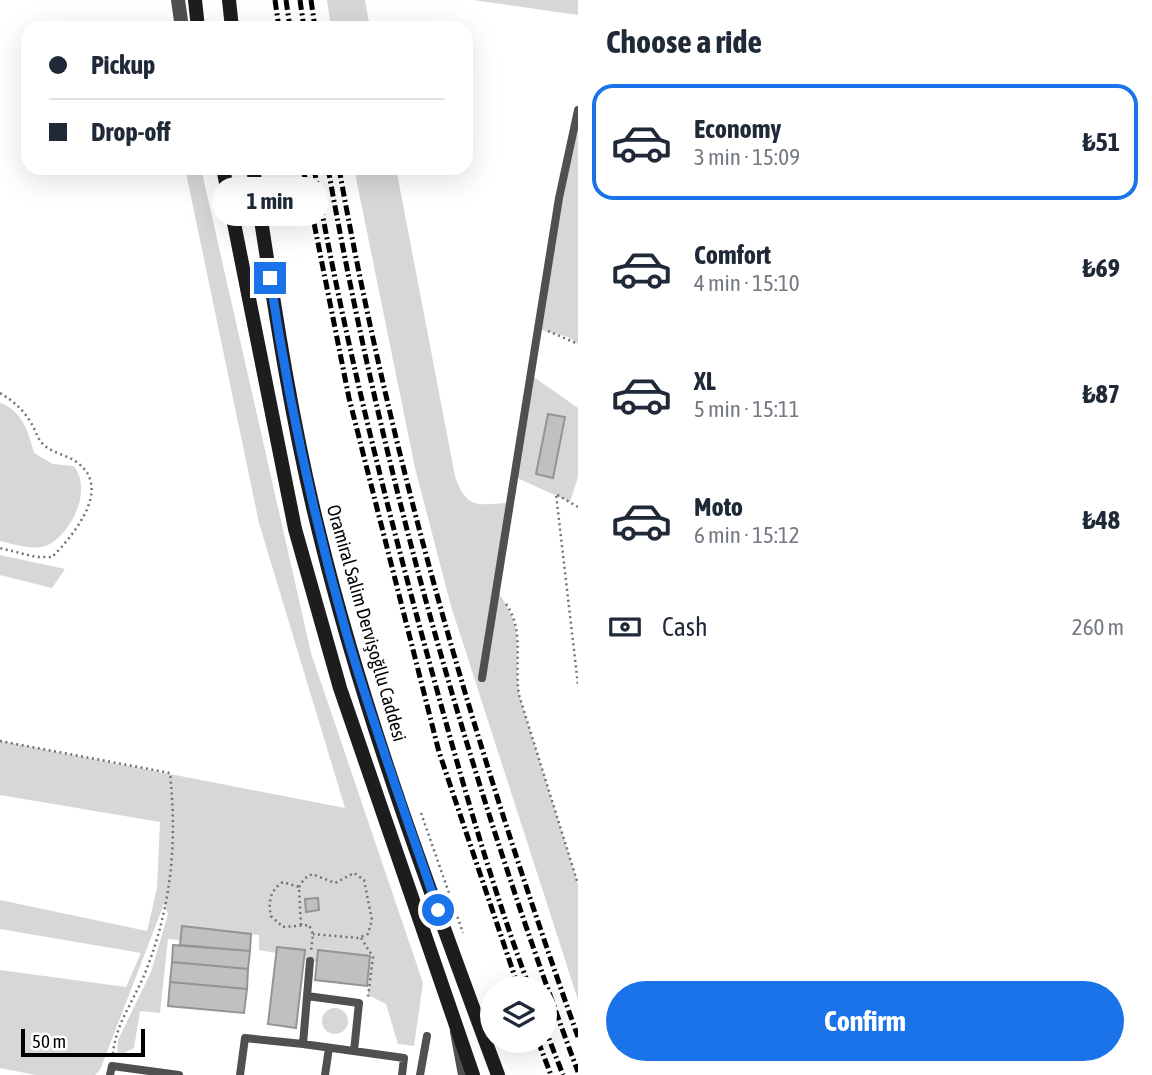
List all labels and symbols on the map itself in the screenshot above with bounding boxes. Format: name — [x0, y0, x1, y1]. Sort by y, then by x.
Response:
callout: 1 min — [212, 176, 328, 226]
route end — [254, 262, 286, 294]
street label: Oramiral Salim Dervişoğllu Caddesi — [323, 502, 411, 744]
route start — [422, 894, 454, 926]
scale bar — [21, 1026, 145, 1058]

